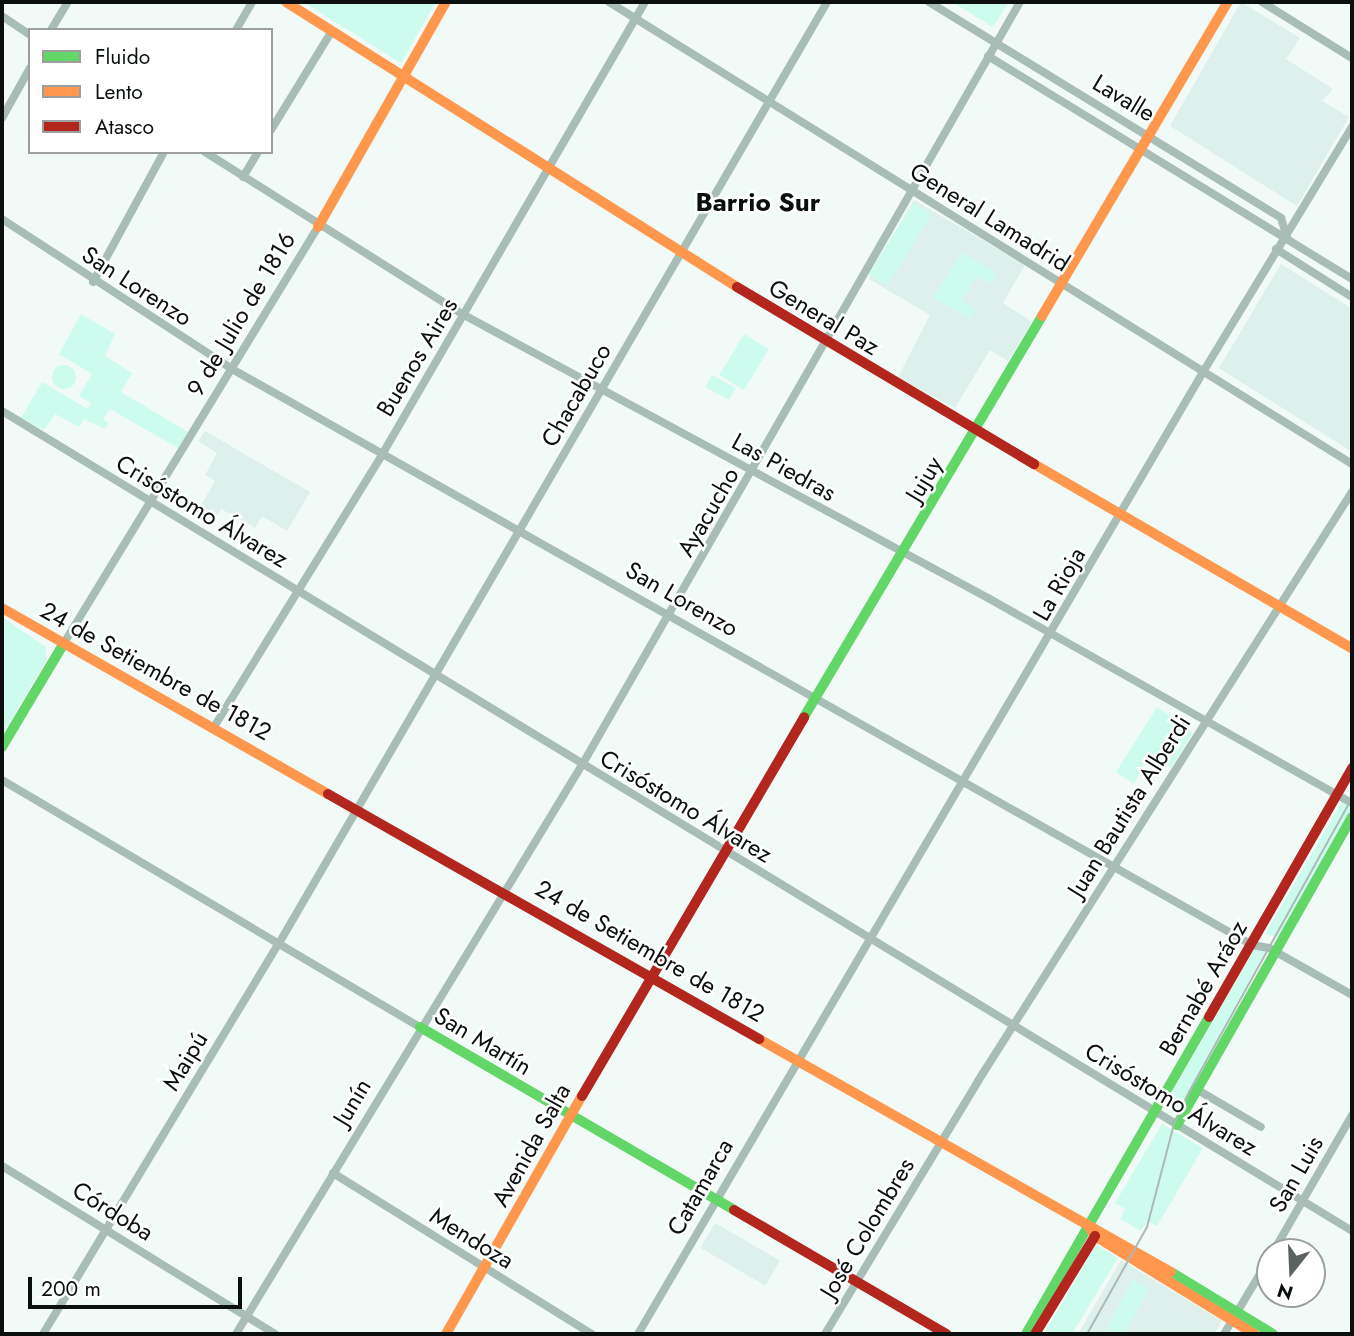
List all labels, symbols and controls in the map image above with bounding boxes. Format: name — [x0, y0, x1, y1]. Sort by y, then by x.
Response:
legend — [28, 28, 273, 154]
text: Fluido — [95, 42, 150, 72]
street label: Lavalle — [1088, 68, 1160, 128]
text: Lento — [95, 77, 143, 107]
text: Atasco — [95, 112, 154, 142]
street label: General Lamadrid — [905, 156, 1075, 278]
district label: Barrio Sur — [696, 187, 820, 219]
street label: 9 de Julio de 1816 — [181, 227, 301, 401]
street label: San Lorenzo — [77, 240, 197, 332]
street label: General Paz — [764, 273, 884, 361]
street label: Buenos Aires — [370, 293, 464, 421]
street label: Chacabuco — [535, 338, 617, 452]
street label: Las Piedras — [727, 427, 841, 507]
street label: Crisóstomo Álvarez — [111, 448, 293, 574]
street label: Jujuy — [899, 451, 949, 507]
street label: Ayacucho — [671, 462, 745, 562]
street label: La Rioja — [1027, 542, 1091, 626]
street label: San Lorenzo — [621, 555, 743, 643]
street label: 24 de Setiembre de 1812 — [36, 596, 276, 746]
street label: Juan Bautista Alberdi — [1061, 710, 1197, 902]
street label: Crisóstomo Álvarez — [595, 743, 777, 869]
street label: 24 de Setiembre de 1812 — [530, 874, 770, 1028]
street label: Bernabé Aráoz — [1153, 915, 1253, 1061]
street label: San Martín — [429, 1001, 537, 1081]
street label: Maipú — [156, 1026, 214, 1096]
street label: Crisóstomo Álvarez — [1080, 1036, 1262, 1162]
street label: Junín — [327, 1073, 377, 1131]
street label: Avenida Salta — [485, 1079, 577, 1211]
street label: San Luis — [1263, 1131, 1329, 1217]
street label: Catamarca — [661, 1134, 739, 1240]
street label: José Colombres — [814, 1153, 920, 1303]
street label: Córdoba — [67, 1175, 159, 1247]
street label: Mendoza — [425, 1201, 519, 1275]
north arrow — [1256, 1238, 1326, 1308]
scale bar — [32, 1262, 245, 1306]
text: 200 m — [41, 1274, 101, 1304]
text: N — [1274, 1276, 1296, 1307]

